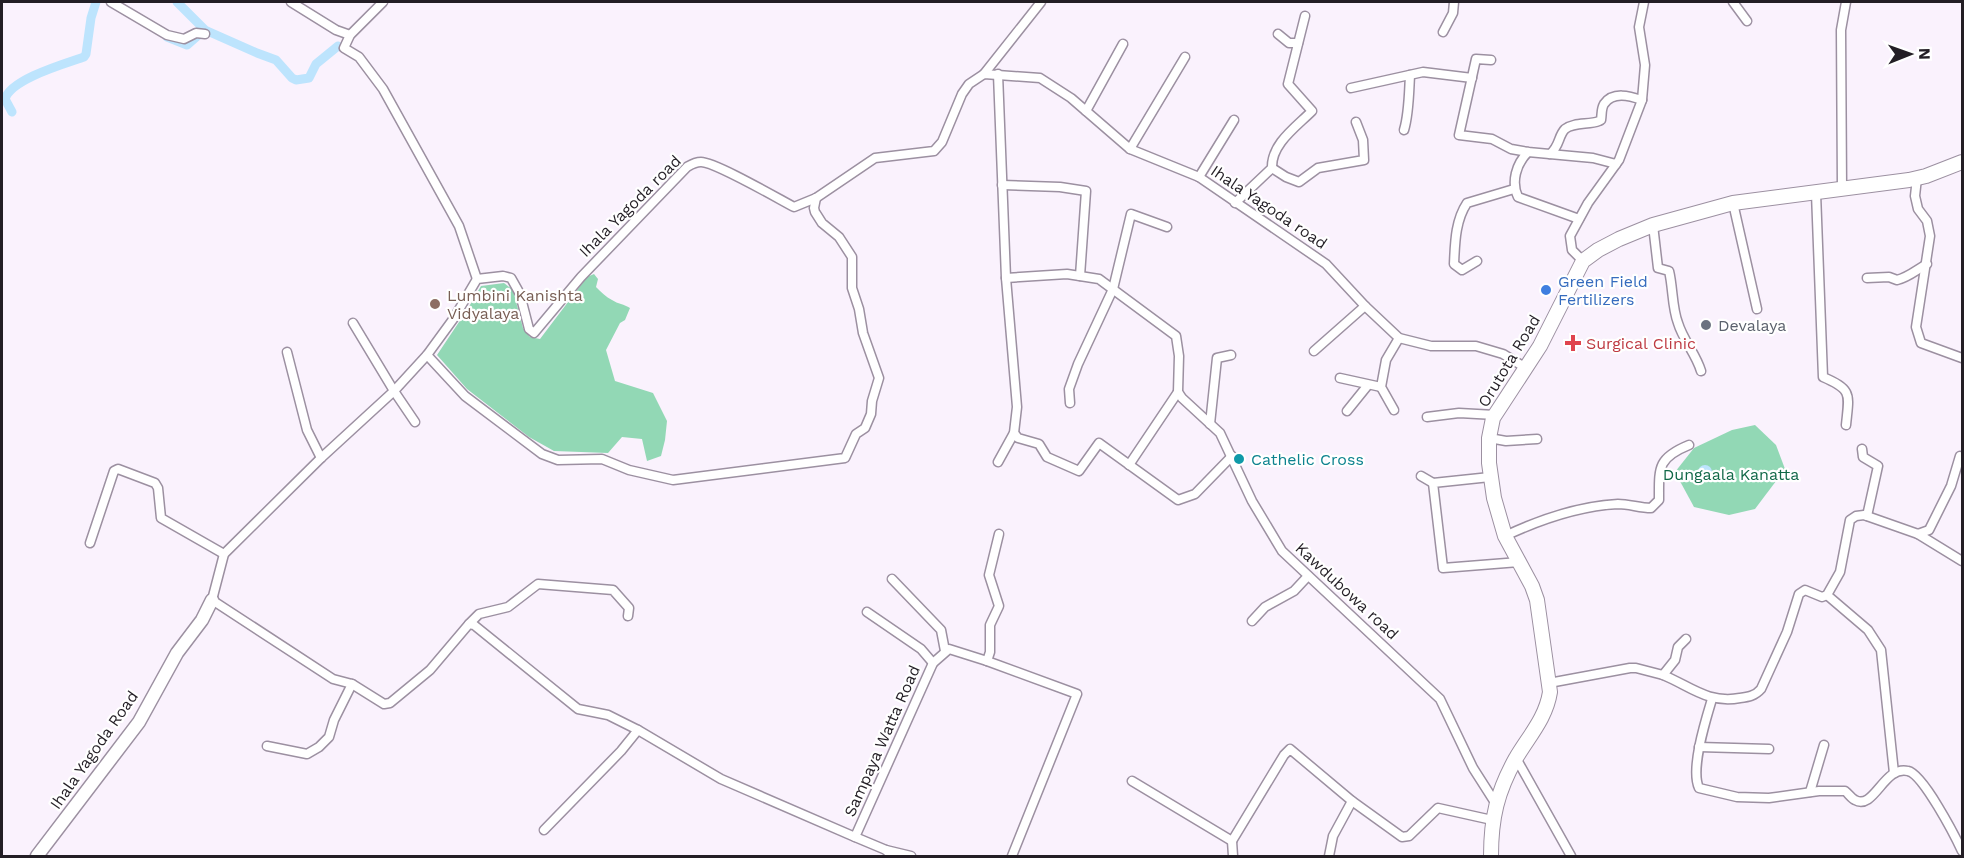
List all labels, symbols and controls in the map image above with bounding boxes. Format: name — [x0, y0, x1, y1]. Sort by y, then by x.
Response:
north arrow — [1880, 24, 1940, 84]
text: N — [1915, 48, 1934, 60]
street label: Ihala Yagoda road — [575, 151, 685, 261]
street label: Ihala Yagoda road — [1207, 161, 1331, 253]
place label: Green Field Fertilizers — [1558, 272, 1648, 309]
marker: Green Field Fertilizers — [1539, 283, 1553, 297]
place label: Lumbini Kanishta Vidyalaya — [447, 286, 583, 323]
marker: Lumbini Kanishta Vidyalaya — [428, 297, 442, 311]
street label: Orutota Road — [1474, 311, 1544, 411]
place label: Devalaya — [1718, 316, 1786, 335]
marker: Devalaya — [1699, 318, 1713, 332]
marker: Surgical Clinic — [1564, 334, 1582, 352]
place label: Surgical Clinic — [1586, 334, 1696, 353]
place label: Cathelic Cross — [1251, 450, 1364, 469]
marker: Cathelic Cross — [1232, 452, 1246, 466]
park label: Dungaala Kanatta — [1663, 465, 1799, 484]
street label: Kawdubowa road — [1292, 538, 1402, 644]
street label: Sampaya Watta Road — [840, 662, 924, 820]
street label: Ihala Yagoda Road — [46, 687, 142, 813]

